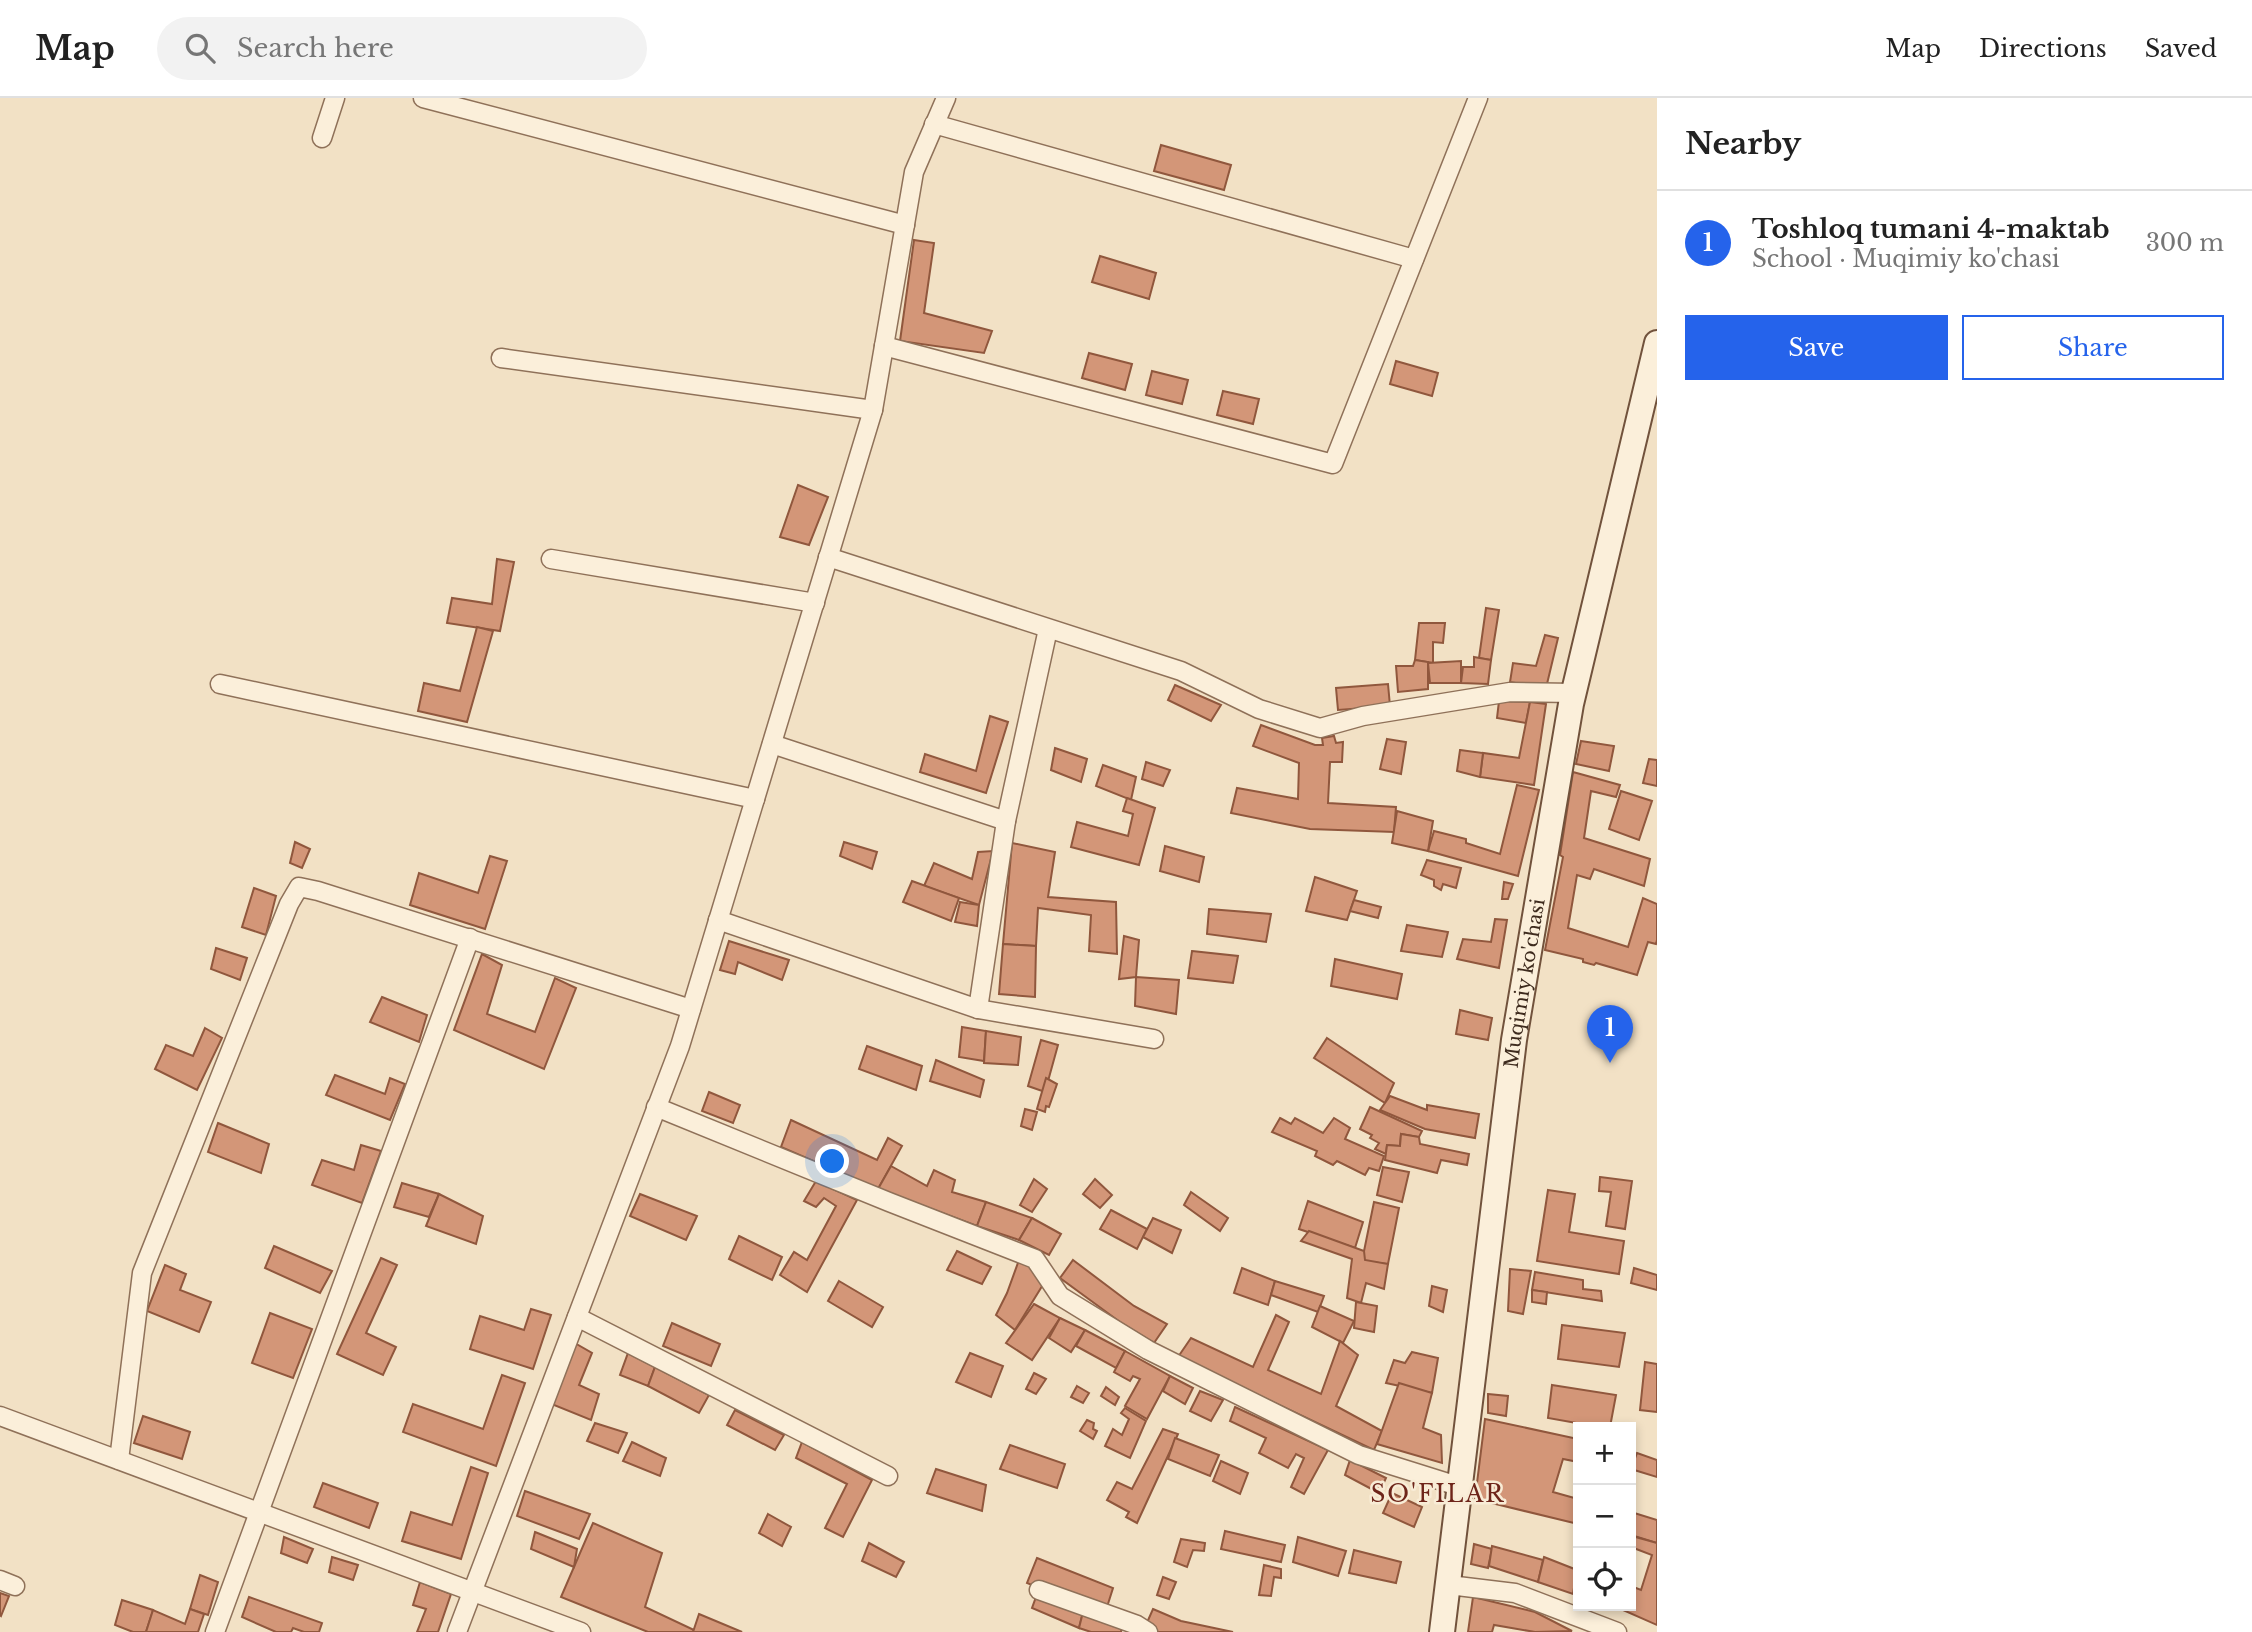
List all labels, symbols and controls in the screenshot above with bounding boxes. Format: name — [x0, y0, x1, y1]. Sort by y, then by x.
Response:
search box — [157, 17, 647, 80]
text: Map — [35, 28, 115, 69]
icon: search — [181, 29, 219, 67]
text: Search here — [237, 32, 394, 64]
text: Map — [1885, 34, 1941, 63]
text: Directions — [1979, 34, 2107, 63]
text: Saved — [2145, 34, 2217, 63]
text: Nearby — [1685, 125, 1801, 162]
text: Toshloq tumani 4-maktab — [1752, 213, 2110, 245]
text: 1 — [1703, 229, 1713, 257]
text: 300 m — [2146, 229, 2224, 257]
text: School · Muqimiy ko'chasi — [1752, 245, 2060, 273]
button: Save — [1685, 315, 1948, 380]
button: Share — [1962, 315, 2224, 380]
street label: Muqimiy ko'chasi — [1499, 896, 1549, 1069]
pin: 1 — [1587, 1005, 1633, 1063]
your location — [815, 1144, 849, 1178]
map controls — [1573, 1422, 1636, 1611]
button: + — [1573, 1422, 1636, 1485]
district label: SO'FILAR — [1371, 1480, 1505, 1508]
button: − — [1573, 1485, 1636, 1548]
button: locate — [1573, 1548, 1636, 1611]

